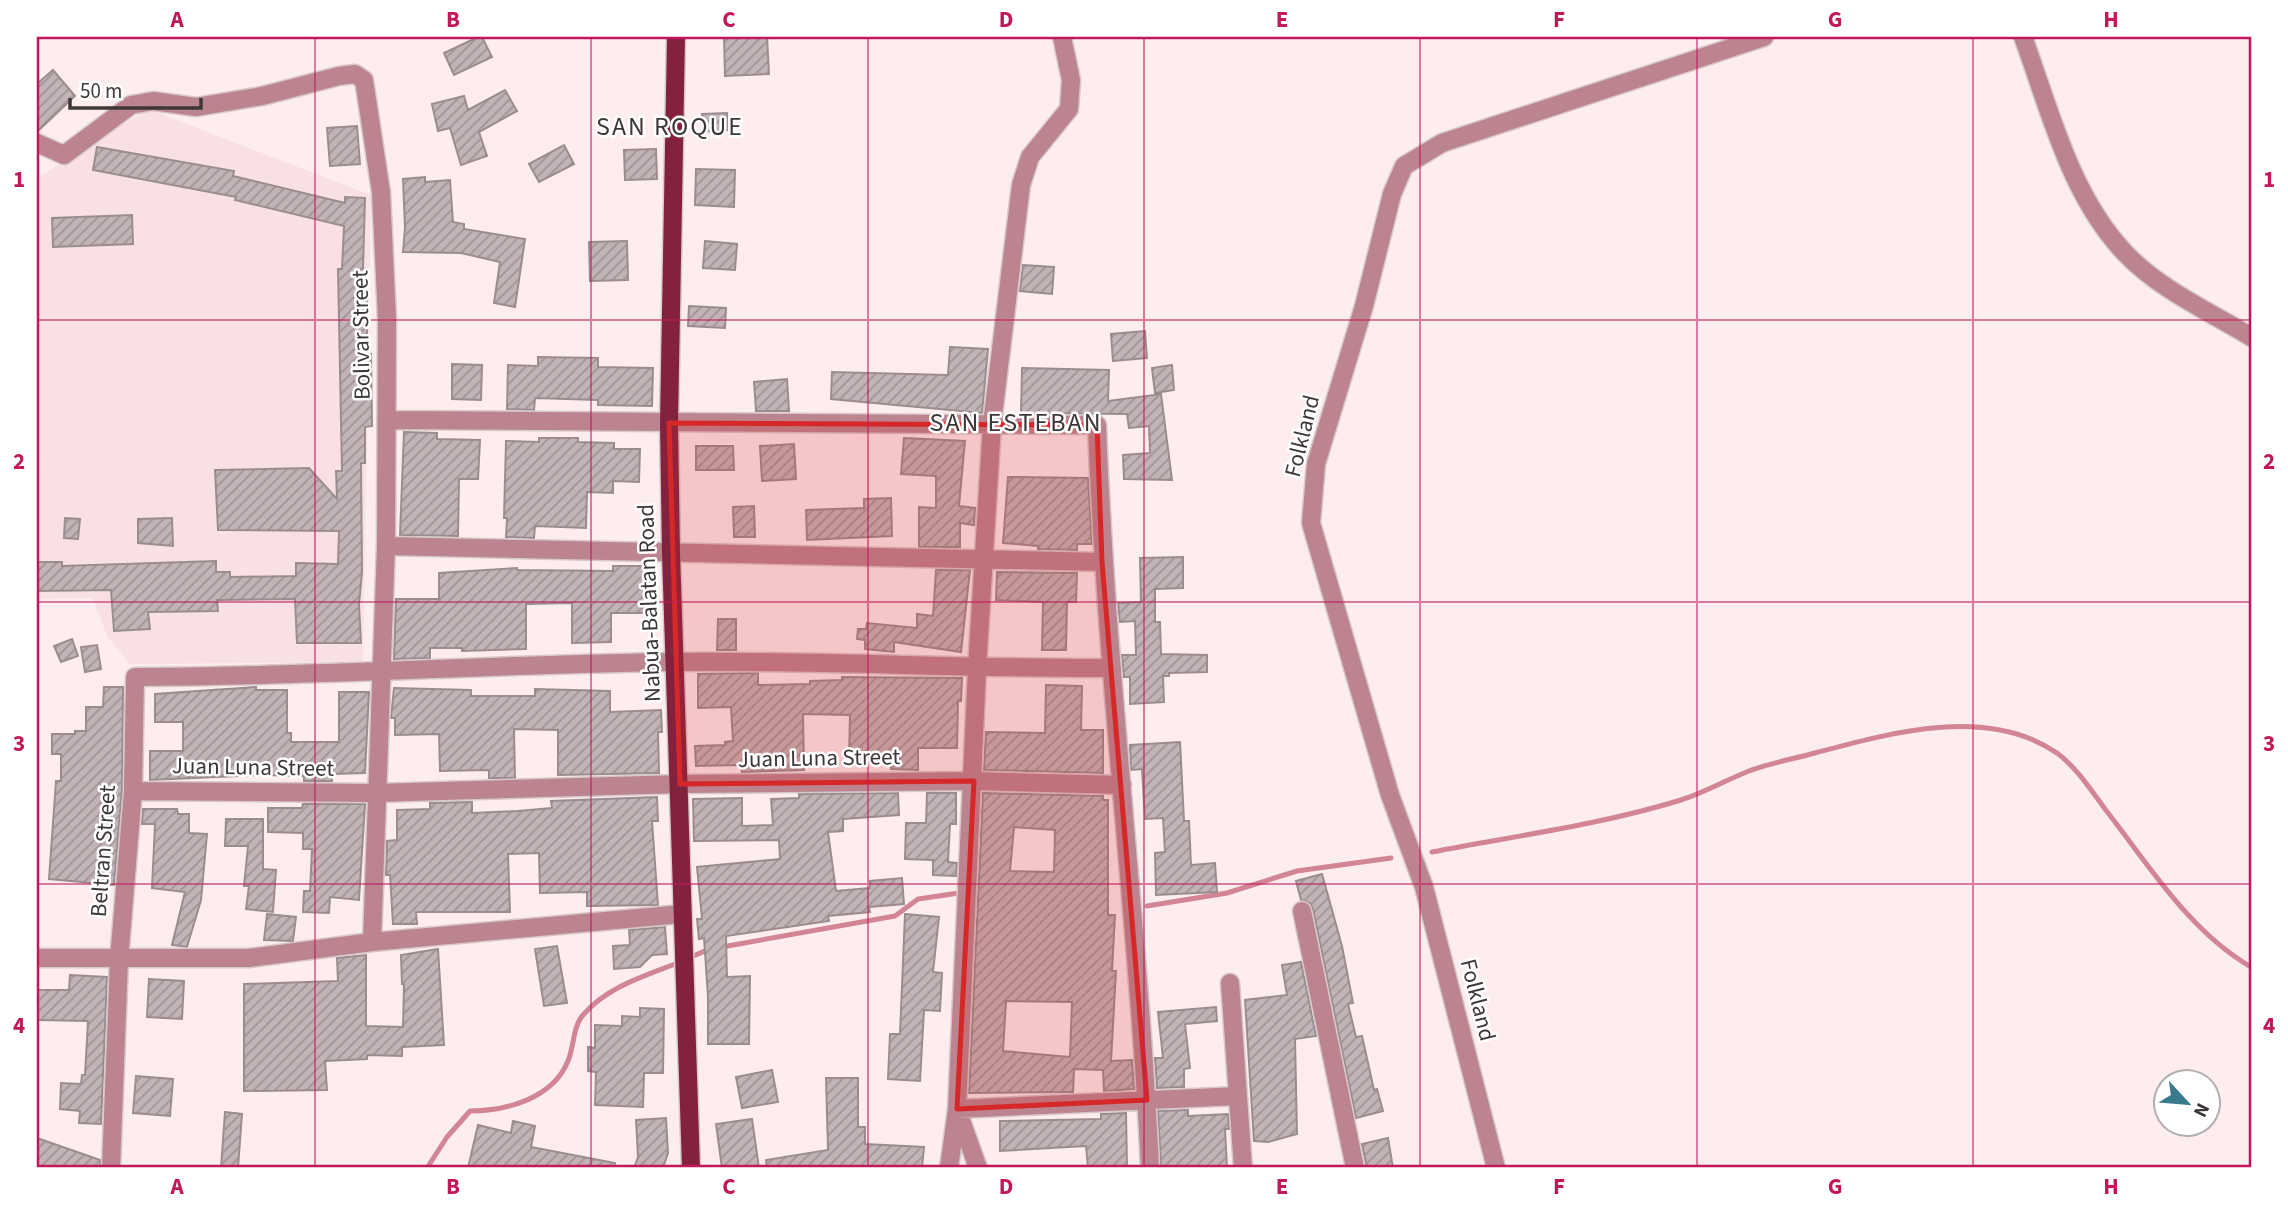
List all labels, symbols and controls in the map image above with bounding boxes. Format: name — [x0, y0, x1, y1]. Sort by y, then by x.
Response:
text: A — [169, 3, 184, 36]
text: B — [446, 3, 460, 36]
text: C — [722, 3, 736, 36]
text: D — [999, 3, 1013, 36]
text: E — [1276, 3, 1288, 36]
text: F — [1553, 3, 1565, 36]
text: G — [1828, 3, 1842, 36]
text: H — [2103, 3, 2119, 36]
scale bar — [70, 66, 201, 110]
text: 50 m — [80, 76, 122, 106]
district label: SAN ROQUE — [596, 108, 744, 145]
text: 1 — [13, 163, 25, 196]
text: 1 — [2263, 163, 2275, 196]
street label: Bolivar Street — [343, 270, 379, 400]
street label: Folkland — [1276, 391, 1328, 481]
district label: SAN ESTEBAN — [930, 404, 1102, 441]
text: 2 — [13, 445, 25, 478]
text: 2 — [2263, 445, 2275, 478]
street label: Nabua-Balatan Road — [629, 503, 669, 703]
text: 3 — [13, 727, 25, 760]
text: 3 — [2263, 727, 2275, 760]
street label: Juan Luna Street — [738, 740, 901, 776]
street label: Juan Luna Street — [172, 749, 335, 785]
street label: Beltran Street — [82, 784, 124, 918]
street label: Folkland — [1452, 955, 1504, 1045]
text: 4 — [13, 1009, 25, 1042]
text: 4 — [2263, 1009, 2275, 1042]
north arrow — [2152, 1068, 2222, 1138]
text: N — [2186, 1098, 2216, 1121]
text: A — [169, 1170, 184, 1203]
text: B — [446, 1170, 460, 1203]
text: C — [722, 1170, 736, 1203]
text: D — [999, 1170, 1013, 1203]
text: E — [1276, 1170, 1288, 1203]
text: F — [1553, 1170, 1565, 1203]
text: G — [1828, 1170, 1842, 1203]
text: H — [2103, 1170, 2119, 1203]

